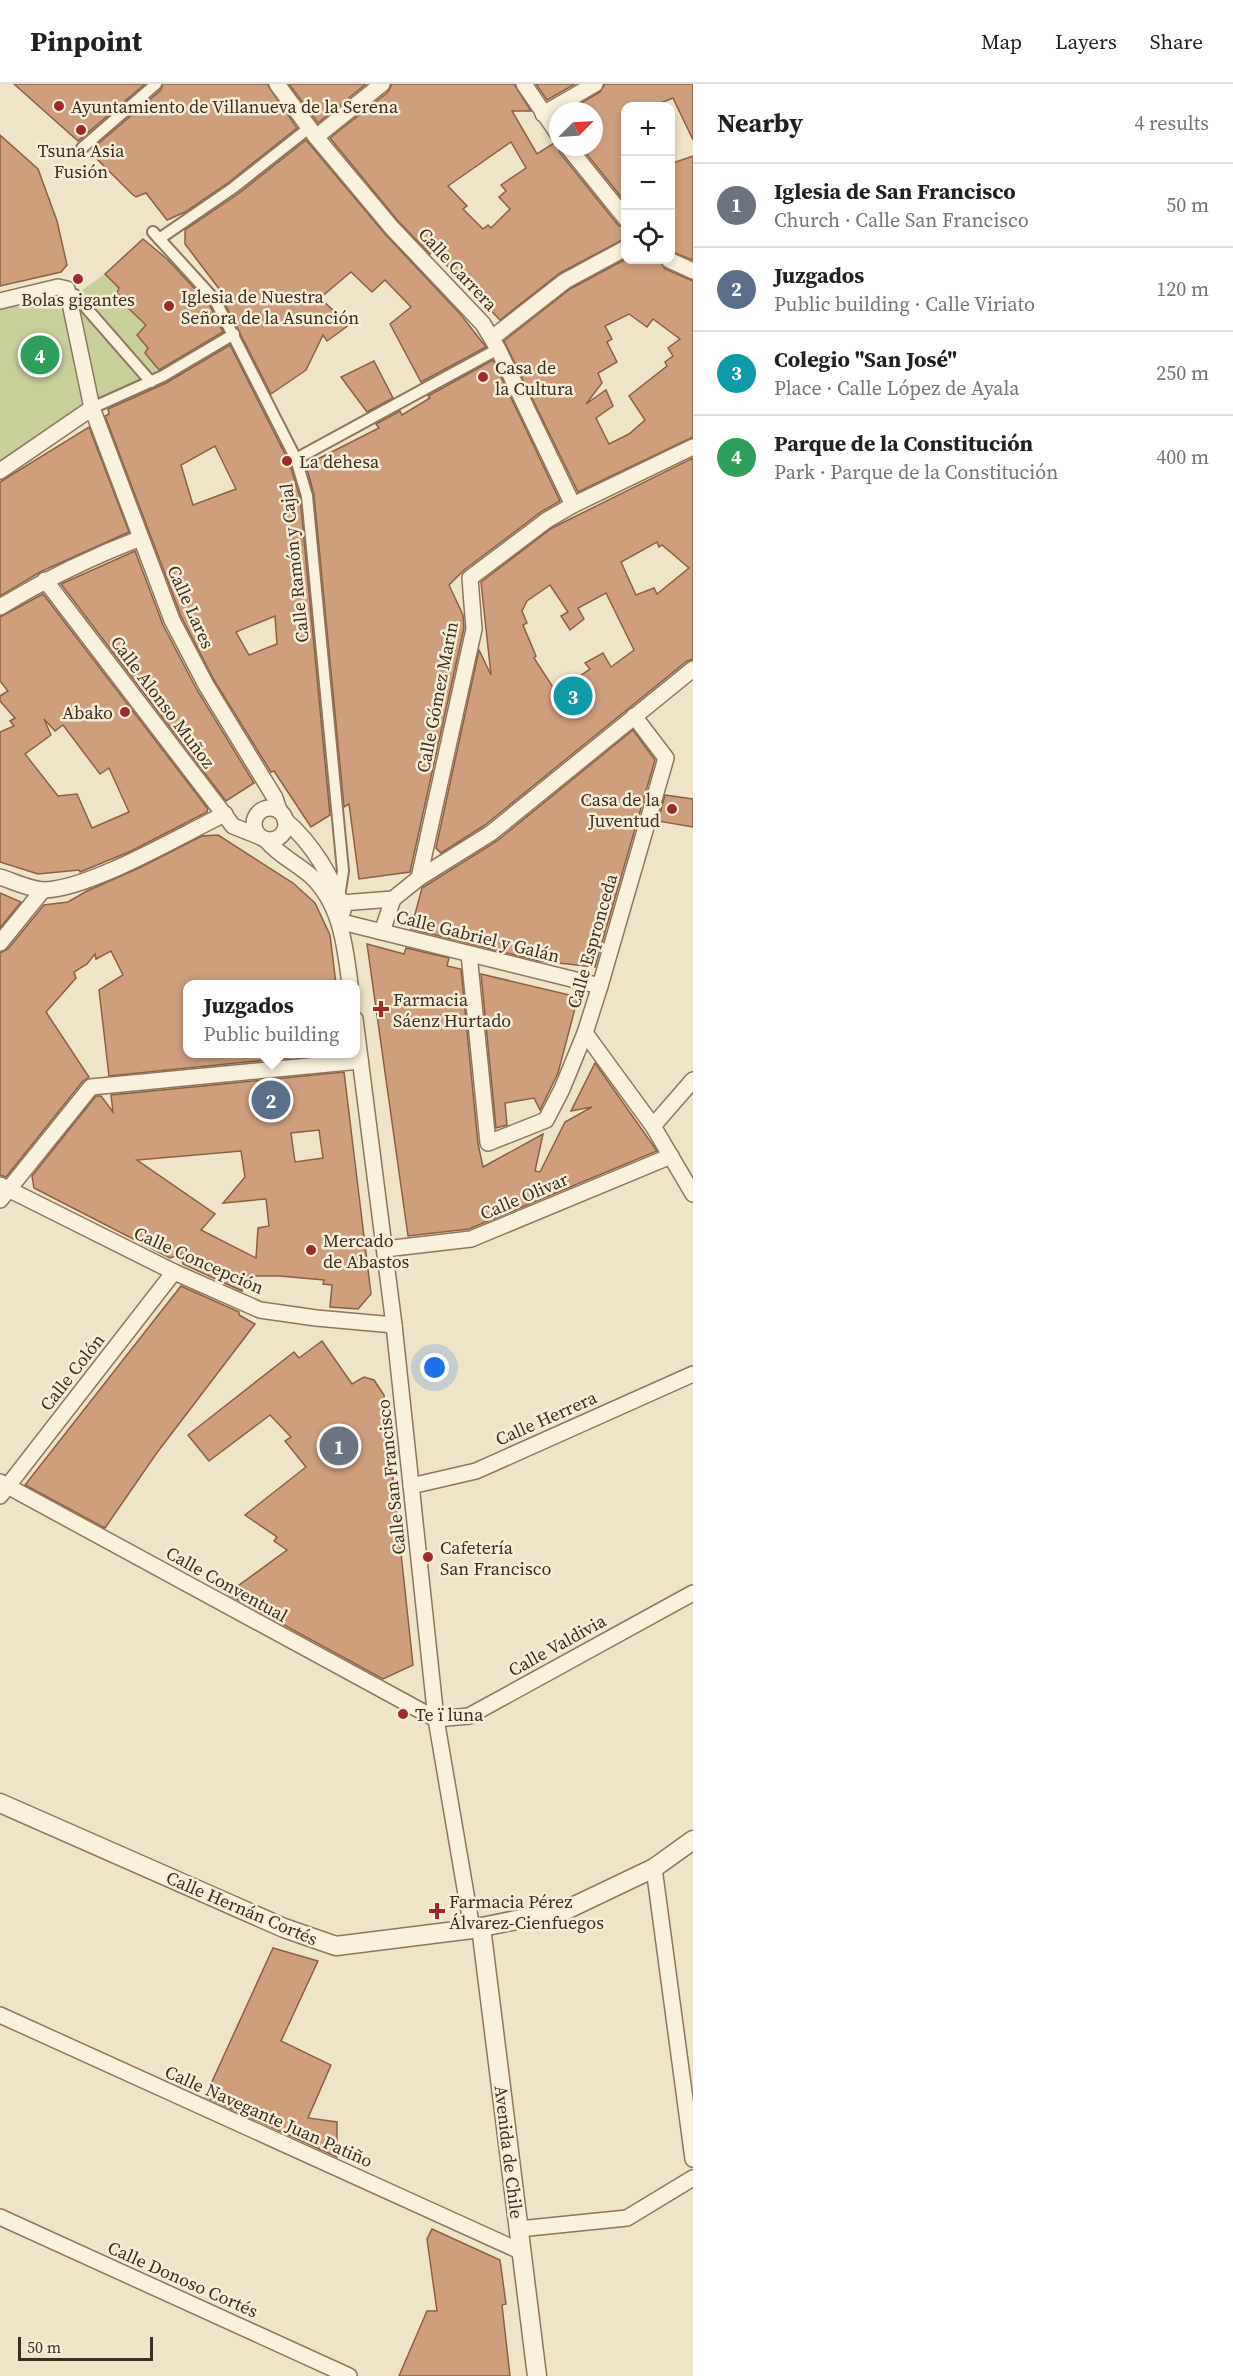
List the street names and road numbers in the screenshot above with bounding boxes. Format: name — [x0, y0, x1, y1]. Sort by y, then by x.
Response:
street label: Calle Carrera — [413, 222, 504, 317]
street label: Calle Ramón y Cajal — [273, 482, 315, 644]
street label: Calle Lares — [162, 561, 221, 653]
street label: Calle Gómez Marín — [410, 619, 464, 775]
street label: Calle Alonso Muñoz — [105, 631, 221, 773]
street label: Calle Espronceda — [561, 870, 623, 1011]
street label: Calle Gabriel y Galán — [393, 904, 563, 968]
street label: Calle Olivar — [476, 1166, 572, 1226]
street label: Calle Concepción — [130, 1220, 268, 1300]
street label: Calle Colón — [34, 1328, 110, 1416]
street label: Calle Herrera — [491, 1384, 601, 1451]
street label: Calle San Francisco — [370, 1398, 412, 1556]
street label: Calle Conventual — [162, 1540, 292, 1628]
street label: Calle Valdivia — [504, 1607, 611, 1682]
street label: Calle Hernán Cortés — [162, 1865, 322, 1951]
street label: Calle Navegante Juan Patiño — [161, 2059, 377, 2173]
street label: Avenida de Chile — [488, 2084, 530, 2220]
street label: Calle Donoso Cortés — [104, 2235, 262, 2323]

